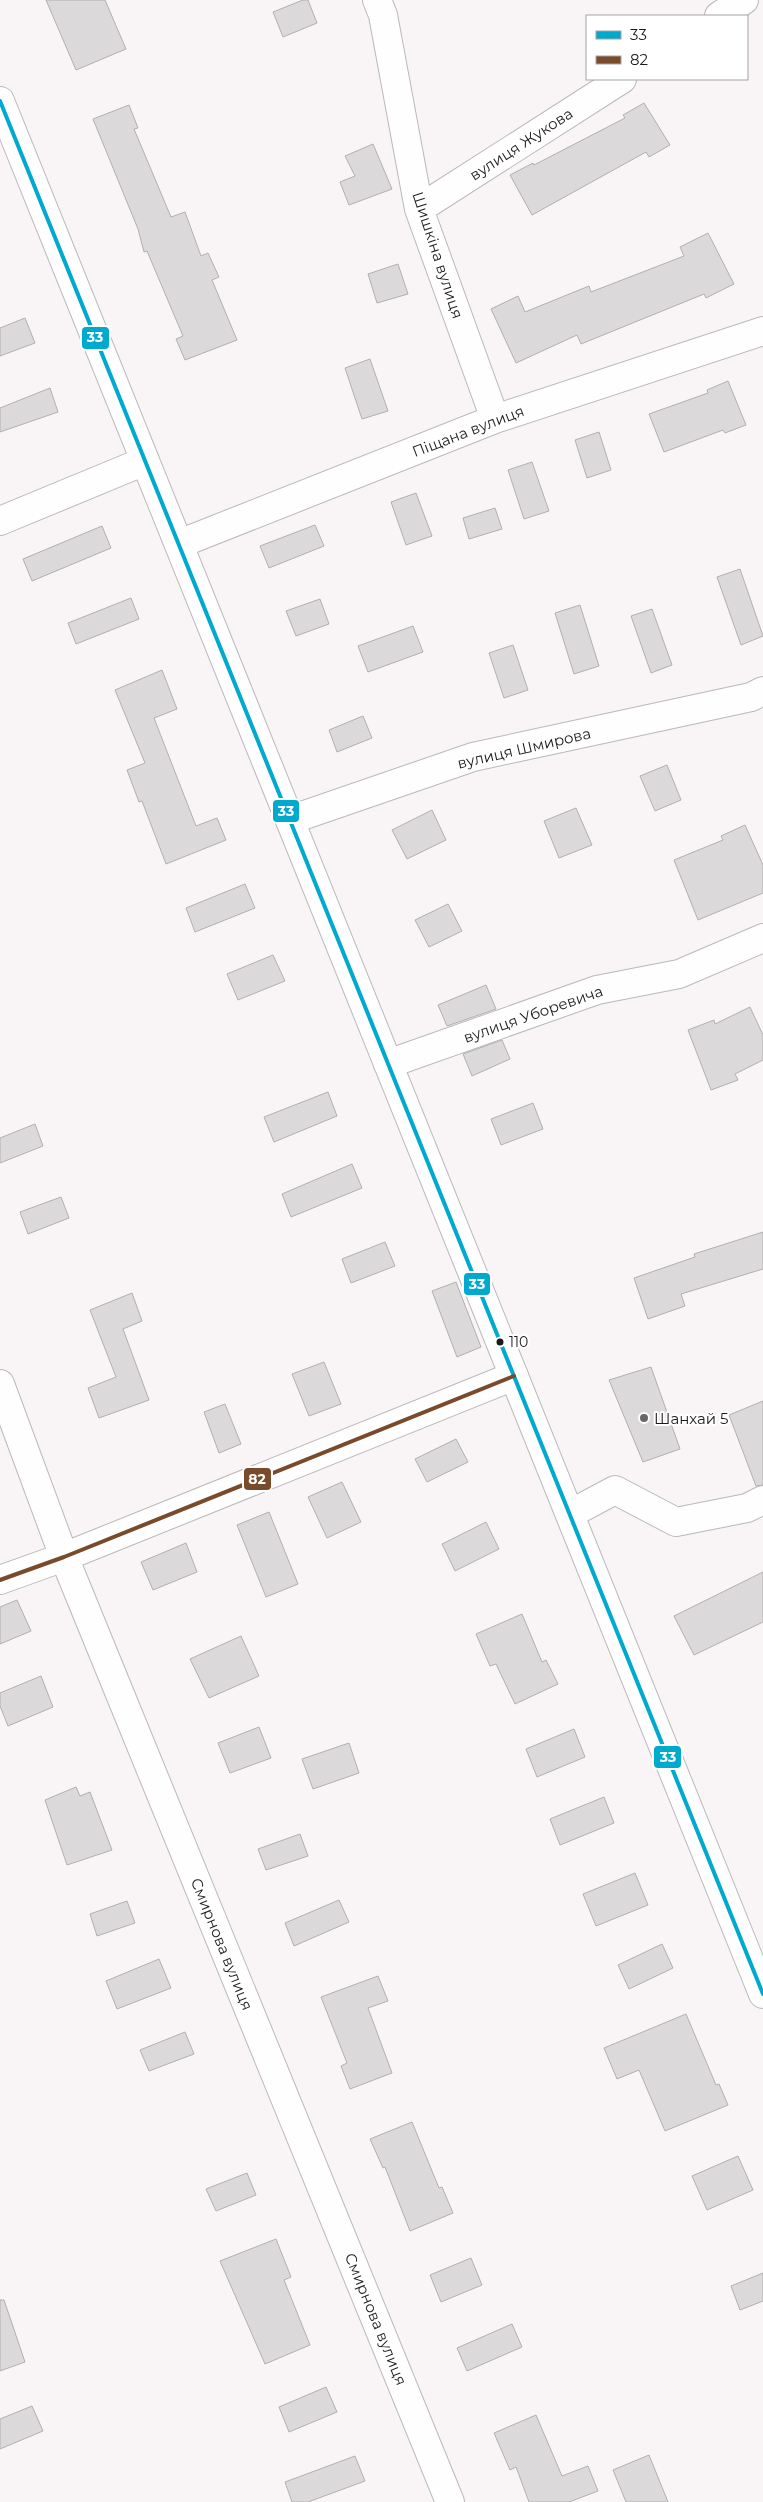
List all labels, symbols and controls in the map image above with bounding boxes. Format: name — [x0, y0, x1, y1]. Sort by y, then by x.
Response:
legend — [586, 15, 748, 80]
text: 33 — [630, 25, 647, 44]
text: 82 — [630, 50, 648, 69]
street label: вулиця Жукова — [466, 104, 576, 184]
street label: Шишкіна вулиця — [408, 189, 468, 321]
line badge: 33 — [81, 326, 110, 350]
text: 33 — [86, 328, 103, 346]
street label: Піщана вулиця — [409, 401, 527, 461]
street label: вулиця Шмирова — [455, 723, 593, 773]
line badge: 33 — [272, 799, 300, 823]
text: 33 — [277, 802, 294, 820]
street label: вулиця Уборевича — [461, 981, 605, 1047]
line badge: 33 — [463, 1272, 491, 1296]
text: 33 — [468, 1275, 485, 1293]
place label: 110 — [509, 1333, 528, 1351]
marker: 110 — [495, 1337, 505, 1347]
place label: Шанхай 5 — [654, 1409, 729, 1428]
marker: Шанхай 5 — [638, 1412, 650, 1424]
line badge: 82 — [243, 1467, 272, 1491]
text: 82 — [248, 1470, 266, 1488]
line badge: 33 — [653, 1745, 682, 1769]
text: 33 — [659, 1748, 676, 1766]
street label: Смирнова вулиця — [187, 1875, 257, 2013]
street label: Смирнова вулиця — [341, 2250, 411, 2388]

